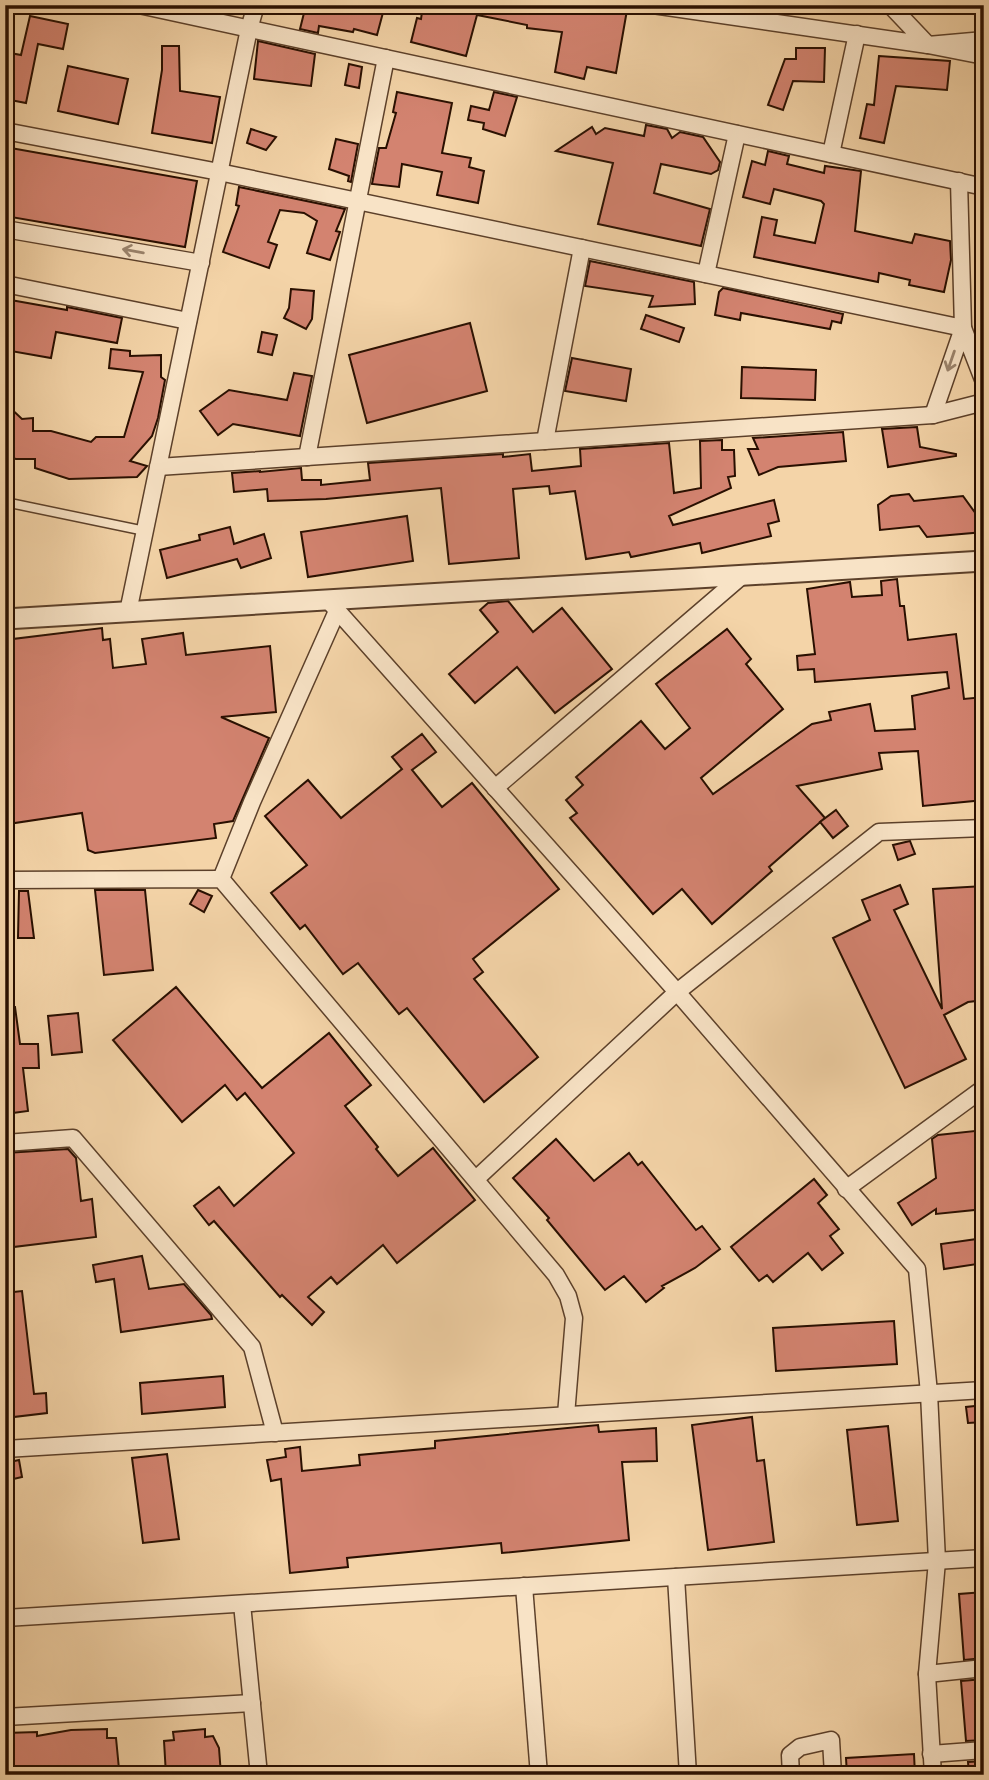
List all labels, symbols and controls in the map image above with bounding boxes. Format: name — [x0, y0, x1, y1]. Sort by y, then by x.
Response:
one-way arrow — [122, 244, 145, 257]
one-way arrow — [944, 350, 956, 372]

